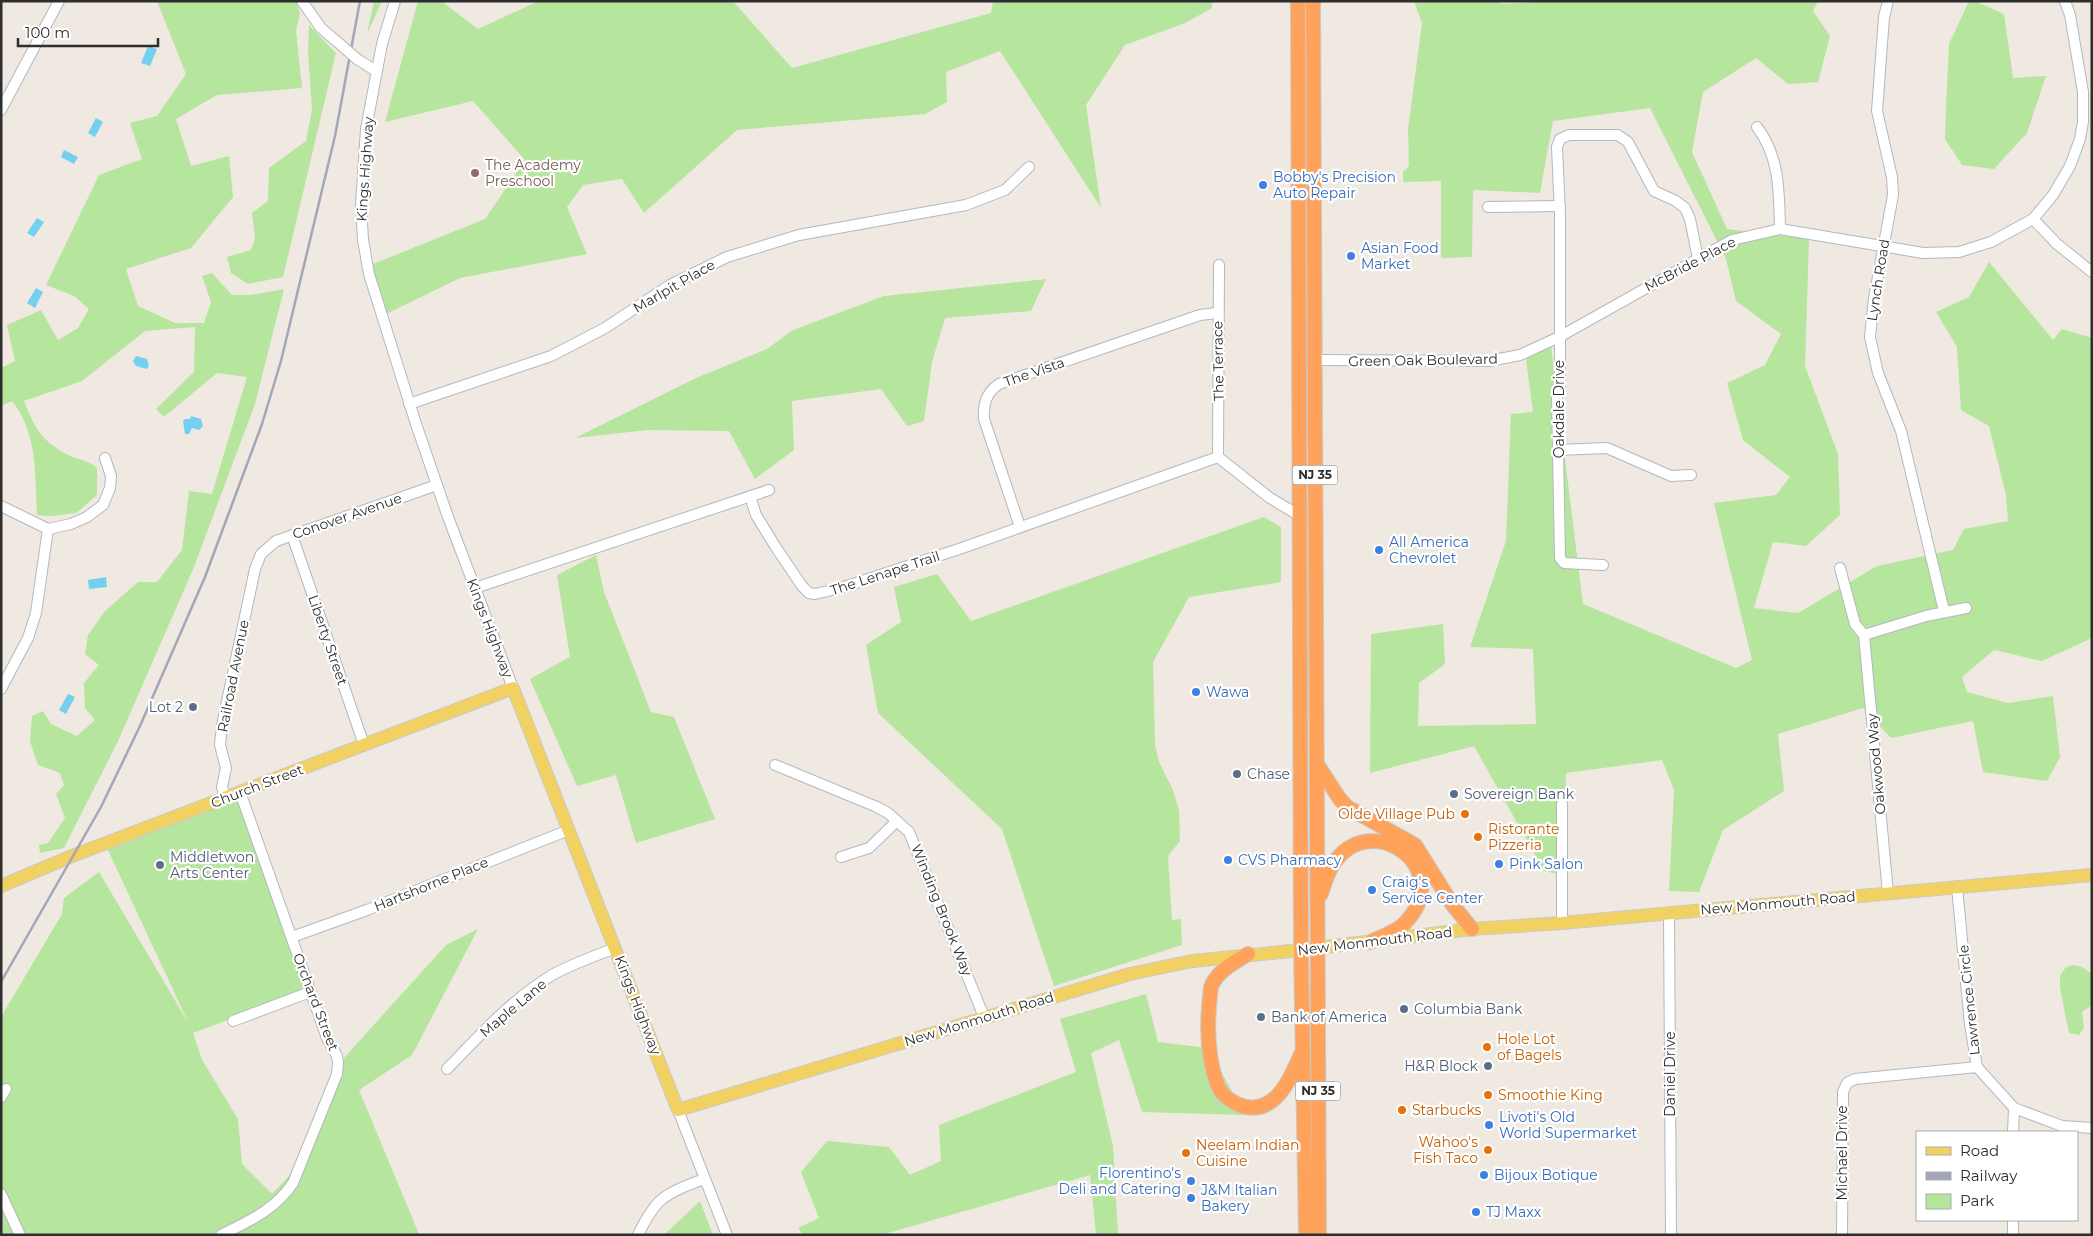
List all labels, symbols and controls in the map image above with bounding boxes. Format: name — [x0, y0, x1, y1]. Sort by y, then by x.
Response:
scale bar — [18, 15, 158, 47]
text: 100 m — [25, 23, 70, 42]
street label: Kings Highway — [352, 116, 378, 222]
place label: The Academy Preschool — [485, 156, 581, 190]
marker: The Academy Preschool — [469, 167, 481, 179]
place label: Bobby's Precision Auto Repair — [1273, 168, 1396, 202]
marker: Bobby's Precision Auto Repair — [1257, 179, 1269, 191]
street label: McBride Place — [1641, 232, 1739, 296]
street label: Lynch Road — [1863, 238, 1893, 322]
place label: Asian Food Market — [1361, 239, 1439, 273]
marker: Asian Food Market — [1345, 250, 1357, 262]
street label: Marlpit Place — [630, 255, 718, 317]
street label: The Terrace — [1208, 321, 1228, 401]
street label: Green Oak Boulevard — [1348, 350, 1498, 370]
street label: The Vista — [1001, 353, 1067, 391]
street label: Oakdale Drive — [1550, 360, 1568, 458]
road number: NJ 35 — [1292, 466, 1338, 484]
street label: Conover Avenue — [290, 489, 404, 543]
place label: All America Chevrolet — [1389, 533, 1469, 567]
marker: All America Chevrolet — [1373, 544, 1385, 556]
street label: The Lenape Trail — [828, 547, 942, 599]
street label: Kings Highway — [463, 576, 517, 681]
street label: Liberty Street — [304, 592, 352, 688]
street label: Railroad Avenue — [213, 618, 253, 734]
place label: Wawa — [1206, 683, 1249, 701]
marker: Wawa — [1190, 686, 1202, 698]
place label: Lot 2 — [149, 698, 183, 716]
marker: Lot 2 — [187, 701, 199, 713]
street label: Oakwood Way — [1863, 712, 1889, 815]
street label: Church Street — [208, 760, 306, 812]
place label: Chase — [1247, 765, 1290, 783]
marker: Chase — [1231, 768, 1243, 780]
place label: Sovereign Bank — [1464, 785, 1575, 803]
marker: Sovereign Bank — [1448, 788, 1460, 800]
place label: Olde Village Pub — [1338, 805, 1455, 823]
marker: Olde Village Pub — [1459, 808, 1471, 820]
place label: Ristorante Pizzeria — [1488, 820, 1560, 854]
marker: Ristorante Pizzeria — [1472, 831, 1484, 843]
street label: Winding Brook Way — [907, 842, 977, 979]
place label: Middletwon Arts Center — [170, 848, 254, 882]
place label: CVS Pharmacy — [1238, 851, 1342, 869]
street label: Hartshorne Place — [371, 853, 491, 915]
marker: CVS Pharmacy — [1222, 854, 1234, 866]
place label: Pink Salon — [1509, 855, 1583, 873]
marker: Pink Salon — [1493, 858, 1505, 870]
marker: Middletwon Arts Center — [154, 859, 166, 871]
place label: Craig's Service Center — [1382, 873, 1484, 907]
marker: Craig's Service Center — [1366, 884, 1378, 896]
street label: New Monmouth Road — [1700, 887, 1856, 919]
street label: New Monmouth Road — [1297, 923, 1453, 959]
street label: Lawrence Circle — [1954, 944, 1984, 1056]
street label: Orchard Street — [289, 950, 343, 1054]
street label: Kings Highway — [611, 953, 665, 1058]
street label: Maple Lane — [476, 975, 550, 1041]
street label: New Monmouth Road — [902, 988, 1056, 1050]
place label: Columbia Bank — [1414, 1000, 1523, 1018]
marker: Columbia Bank — [1398, 1003, 1410, 1015]
place label: Bank of America — [1271, 1008, 1387, 1026]
marker: Bank of America — [1255, 1011, 1267, 1023]
place label: Hole Lot of Bagels — [1497, 1030, 1562, 1064]
street label: Daniel Drive — [1661, 1031, 1679, 1117]
marker: Hole Lot of Bagels — [1481, 1041, 1493, 1053]
place label: H&R Block — [1404, 1057, 1479, 1075]
marker: H&R Block — [1482, 1060, 1494, 1072]
road number: NJ 35 — [1296, 1082, 1340, 1100]
place label: Smoothie King — [1498, 1086, 1603, 1104]
marker: Smoothie King — [1482, 1089, 1494, 1101]
place label: Starbucks — [1412, 1101, 1482, 1119]
marker: Starbucks — [1396, 1104, 1408, 1116]
street label: Michael Drive — [1833, 1105, 1851, 1201]
place label: Livoti's Old World Supermarket — [1499, 1108, 1638, 1142]
marker: Livoti's Old World Supermarket — [1483, 1119, 1495, 1131]
legend — [1916, 1131, 2078, 1221]
place label: Wahoo's Fish Taco — [1413, 1133, 1478, 1167]
place label: Neelam Indian Cuisine — [1196, 1136, 1300, 1170]
text: Road — [1960, 1141, 1999, 1160]
marker: Wahoo's Fish Taco — [1482, 1144, 1494, 1156]
marker: Neelam Indian Cuisine — [1180, 1147, 1192, 1159]
place label: Florentino's Deli and Catering — [1059, 1164, 1181, 1198]
place label: Bijoux Botique — [1494, 1166, 1598, 1184]
text: Railway — [1960, 1166, 2018, 1185]
marker: Bijoux Botique — [1478, 1169, 1490, 1181]
marker: Florentino's Deli and Catering — [1185, 1175, 1197, 1187]
place label: J&M Italian Bakery — [1200, 1181, 1278, 1215]
text: Park — [1960, 1191, 1994, 1210]
marker: J&M Italian Bakery — [1185, 1192, 1197, 1204]
place label: TJ Maxx — [1486, 1203, 1542, 1221]
marker: TJ Maxx — [1470, 1206, 1482, 1218]

